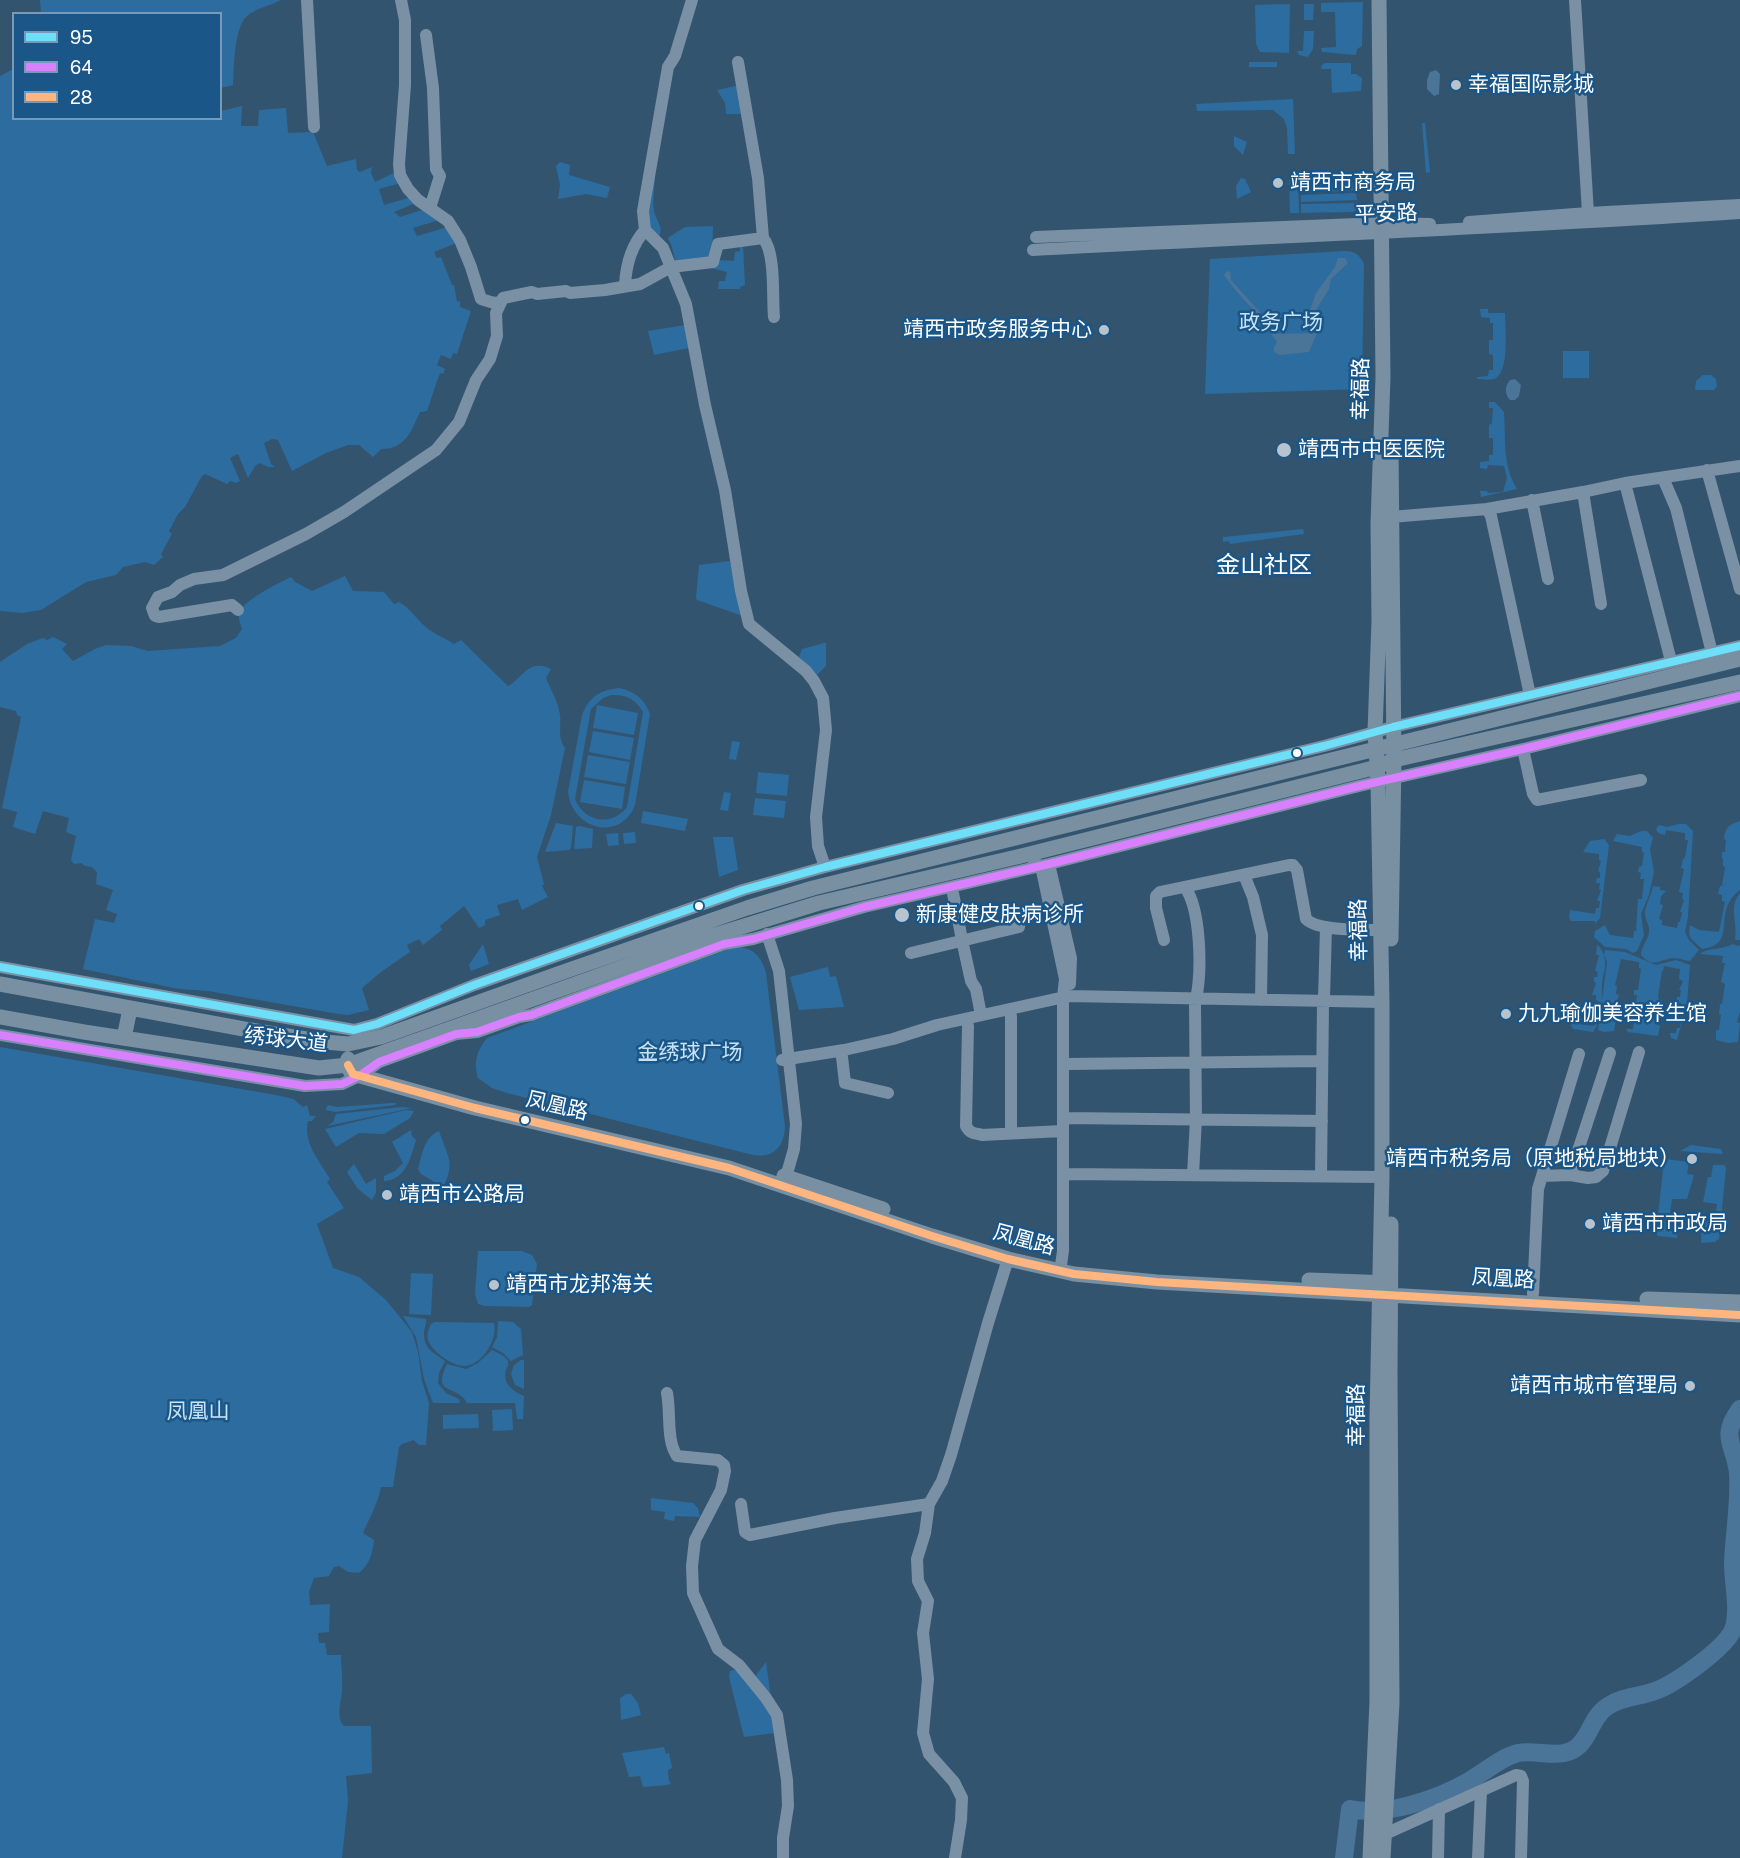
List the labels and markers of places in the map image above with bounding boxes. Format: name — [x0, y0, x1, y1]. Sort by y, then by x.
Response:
place label: 幸福国际影城 — [1468, 72, 1594, 98]
marker: 幸福国际影城 — [1449, 78, 1463, 92]
place label: 靖西市商务局 — [1290, 170, 1416, 196]
marker: 靖西市商务局 — [1271, 176, 1285, 190]
place label: 靖西市政务服务中心 — [903, 317, 1092, 343]
marker: 靖西市政务服务中心 — [1097, 323, 1111, 337]
place label: 靖西市中医医院 — [1298, 437, 1445, 463]
marker: 靖西市中医医院 — [1275, 441, 1293, 459]
unlabelled marker — [1291, 747, 1303, 759]
unlabelled marker — [693, 900, 705, 912]
place label: 新康健皮肤病诊所 — [916, 902, 1084, 928]
marker: 新康健皮肤病诊所 — [893, 906, 911, 924]
place label: 九九瑜伽美容养生馆 — [1518, 1001, 1707, 1027]
marker: 九九瑜伽美容养生馆 — [1499, 1007, 1513, 1021]
unlabelled marker — [519, 1114, 531, 1126]
place label: 靖西市税务局（原地税局地块） — [1386, 1146, 1680, 1172]
marker: 靖西市税务局（原地税局地块） — [1685, 1152, 1699, 1166]
place label: 靖西市公路局 — [399, 1182, 525, 1208]
marker: 靖西市公路局 — [380, 1188, 394, 1202]
place label: 靖西市市政局 — [1602, 1211, 1728, 1237]
marker: 靖西市市政局 — [1583, 1217, 1597, 1231]
place label: 靖西市龙邦海关 — [506, 1272, 653, 1298]
marker: 靖西市龙邦海关 — [487, 1278, 501, 1292]
place label: 靖西市城市管理局 — [1510, 1373, 1678, 1399]
marker: 靖西市城市管理局 — [1683, 1379, 1697, 1393]

